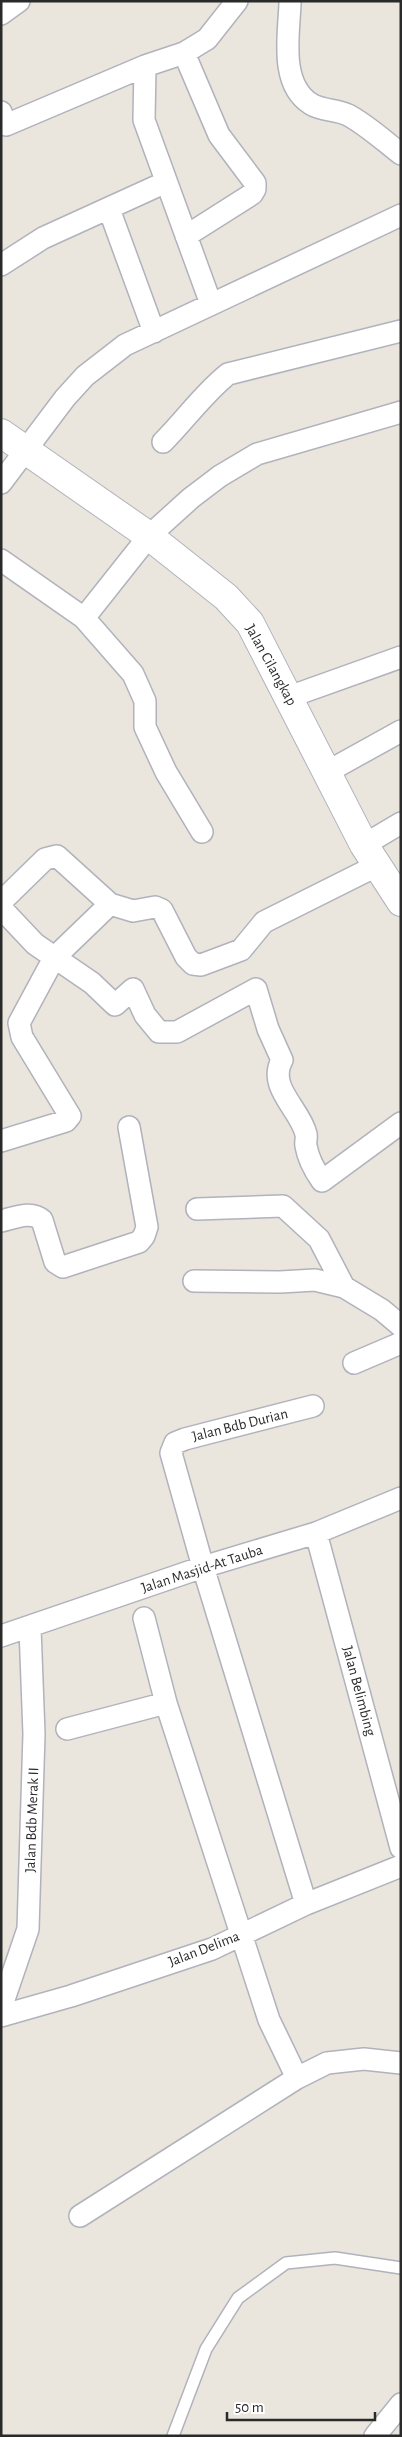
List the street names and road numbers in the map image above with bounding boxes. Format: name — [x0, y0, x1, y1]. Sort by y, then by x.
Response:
street label: Jalan Cilangkap — [243, 622, 299, 708]
street label: Jalan Bdb Durian — [191, 1406, 289, 1444]
street label: Jalan Masjid-At Tauba — [139, 1542, 265, 1596]
street label: Jalan Belimbing — [340, 1644, 378, 1738]
street label: Jalan Bdb Merak II — [23, 1767, 41, 1873]
street label: Jalan Delima — [166, 1929, 242, 1969]

